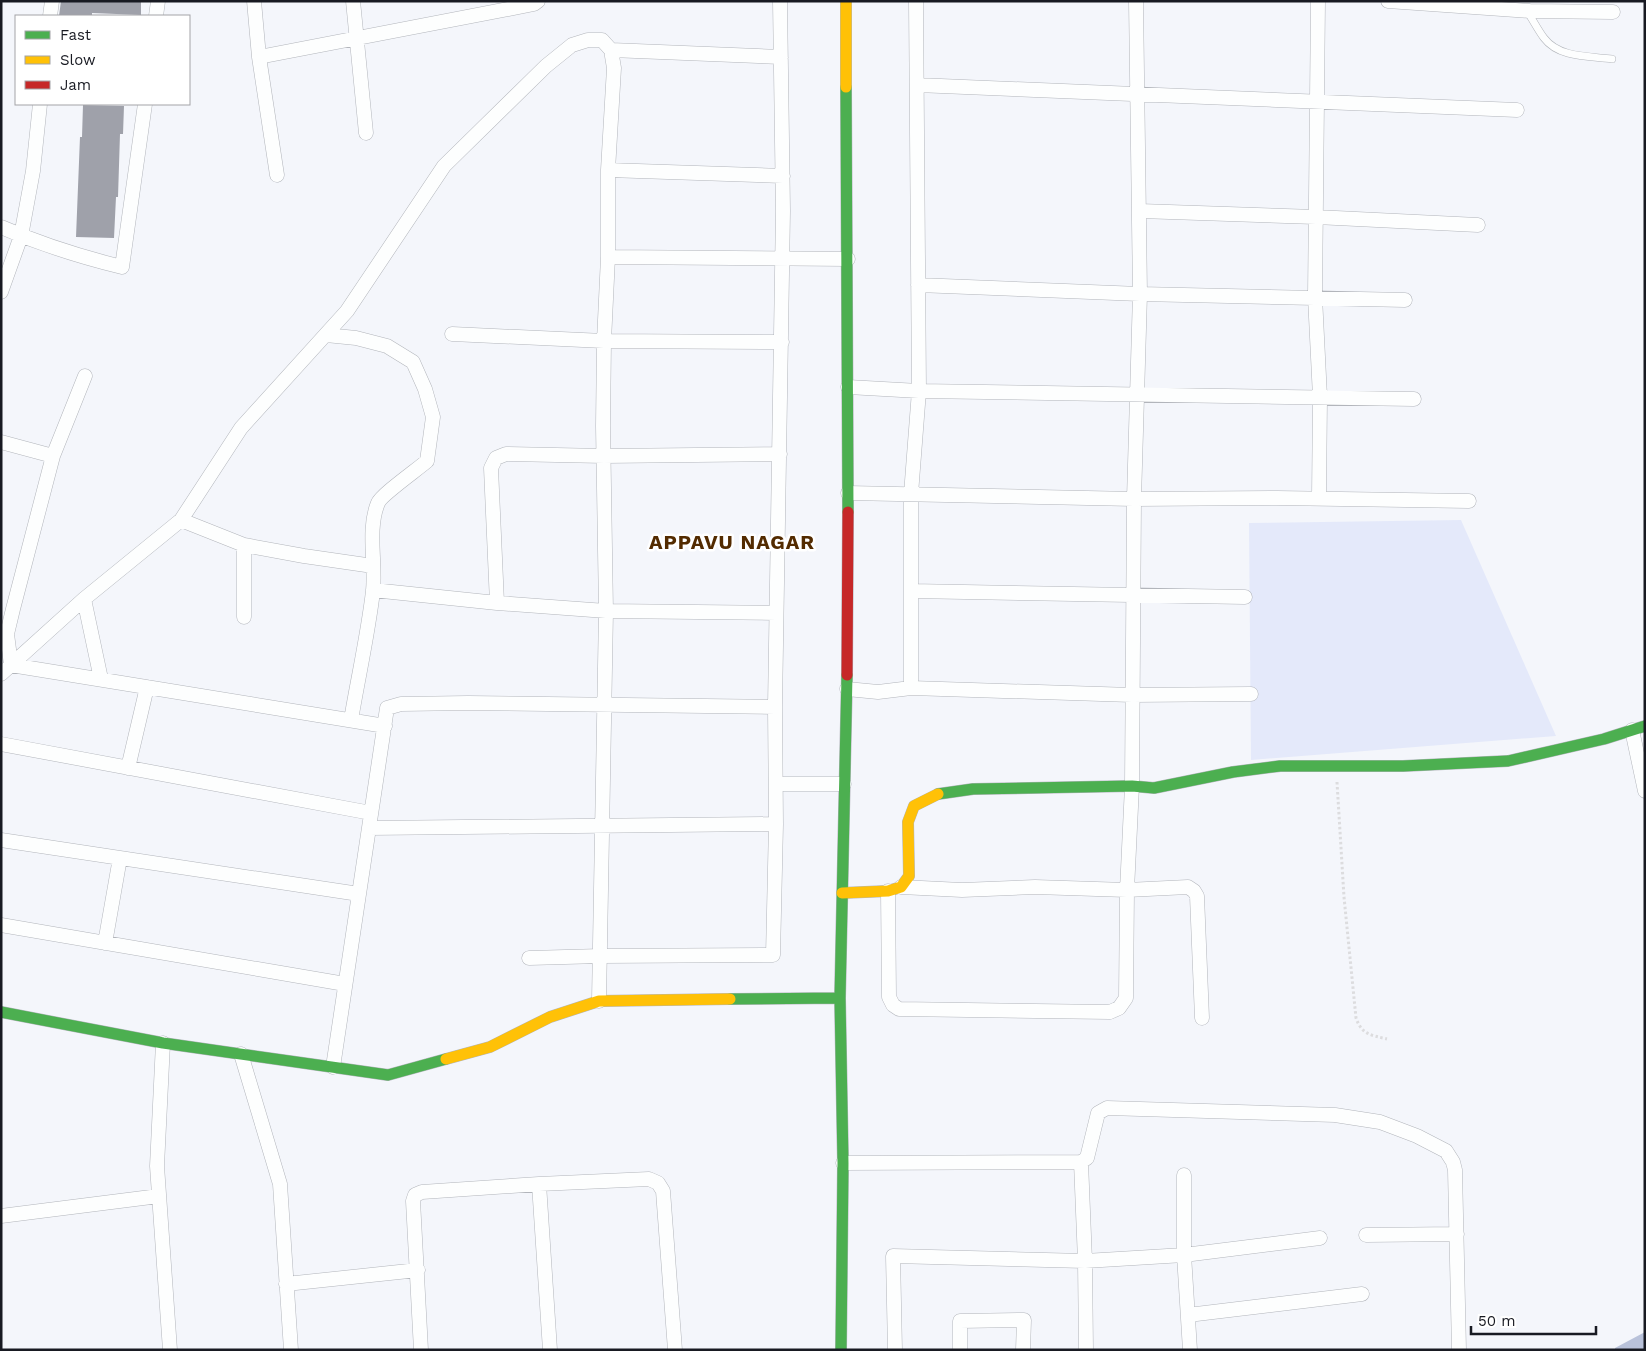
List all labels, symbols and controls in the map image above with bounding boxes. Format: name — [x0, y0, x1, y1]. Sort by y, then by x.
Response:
legend — [15, 15, 190, 105]
text: Fast — [60, 26, 92, 44]
text: Slow — [60, 51, 96, 69]
text: Jam — [60, 76, 91, 94]
district label: APPAVU NAGAR — [649, 530, 815, 554]
scale bar — [1471, 1304, 1596, 1336]
text: 50 m — [1478, 1312, 1515, 1330]

